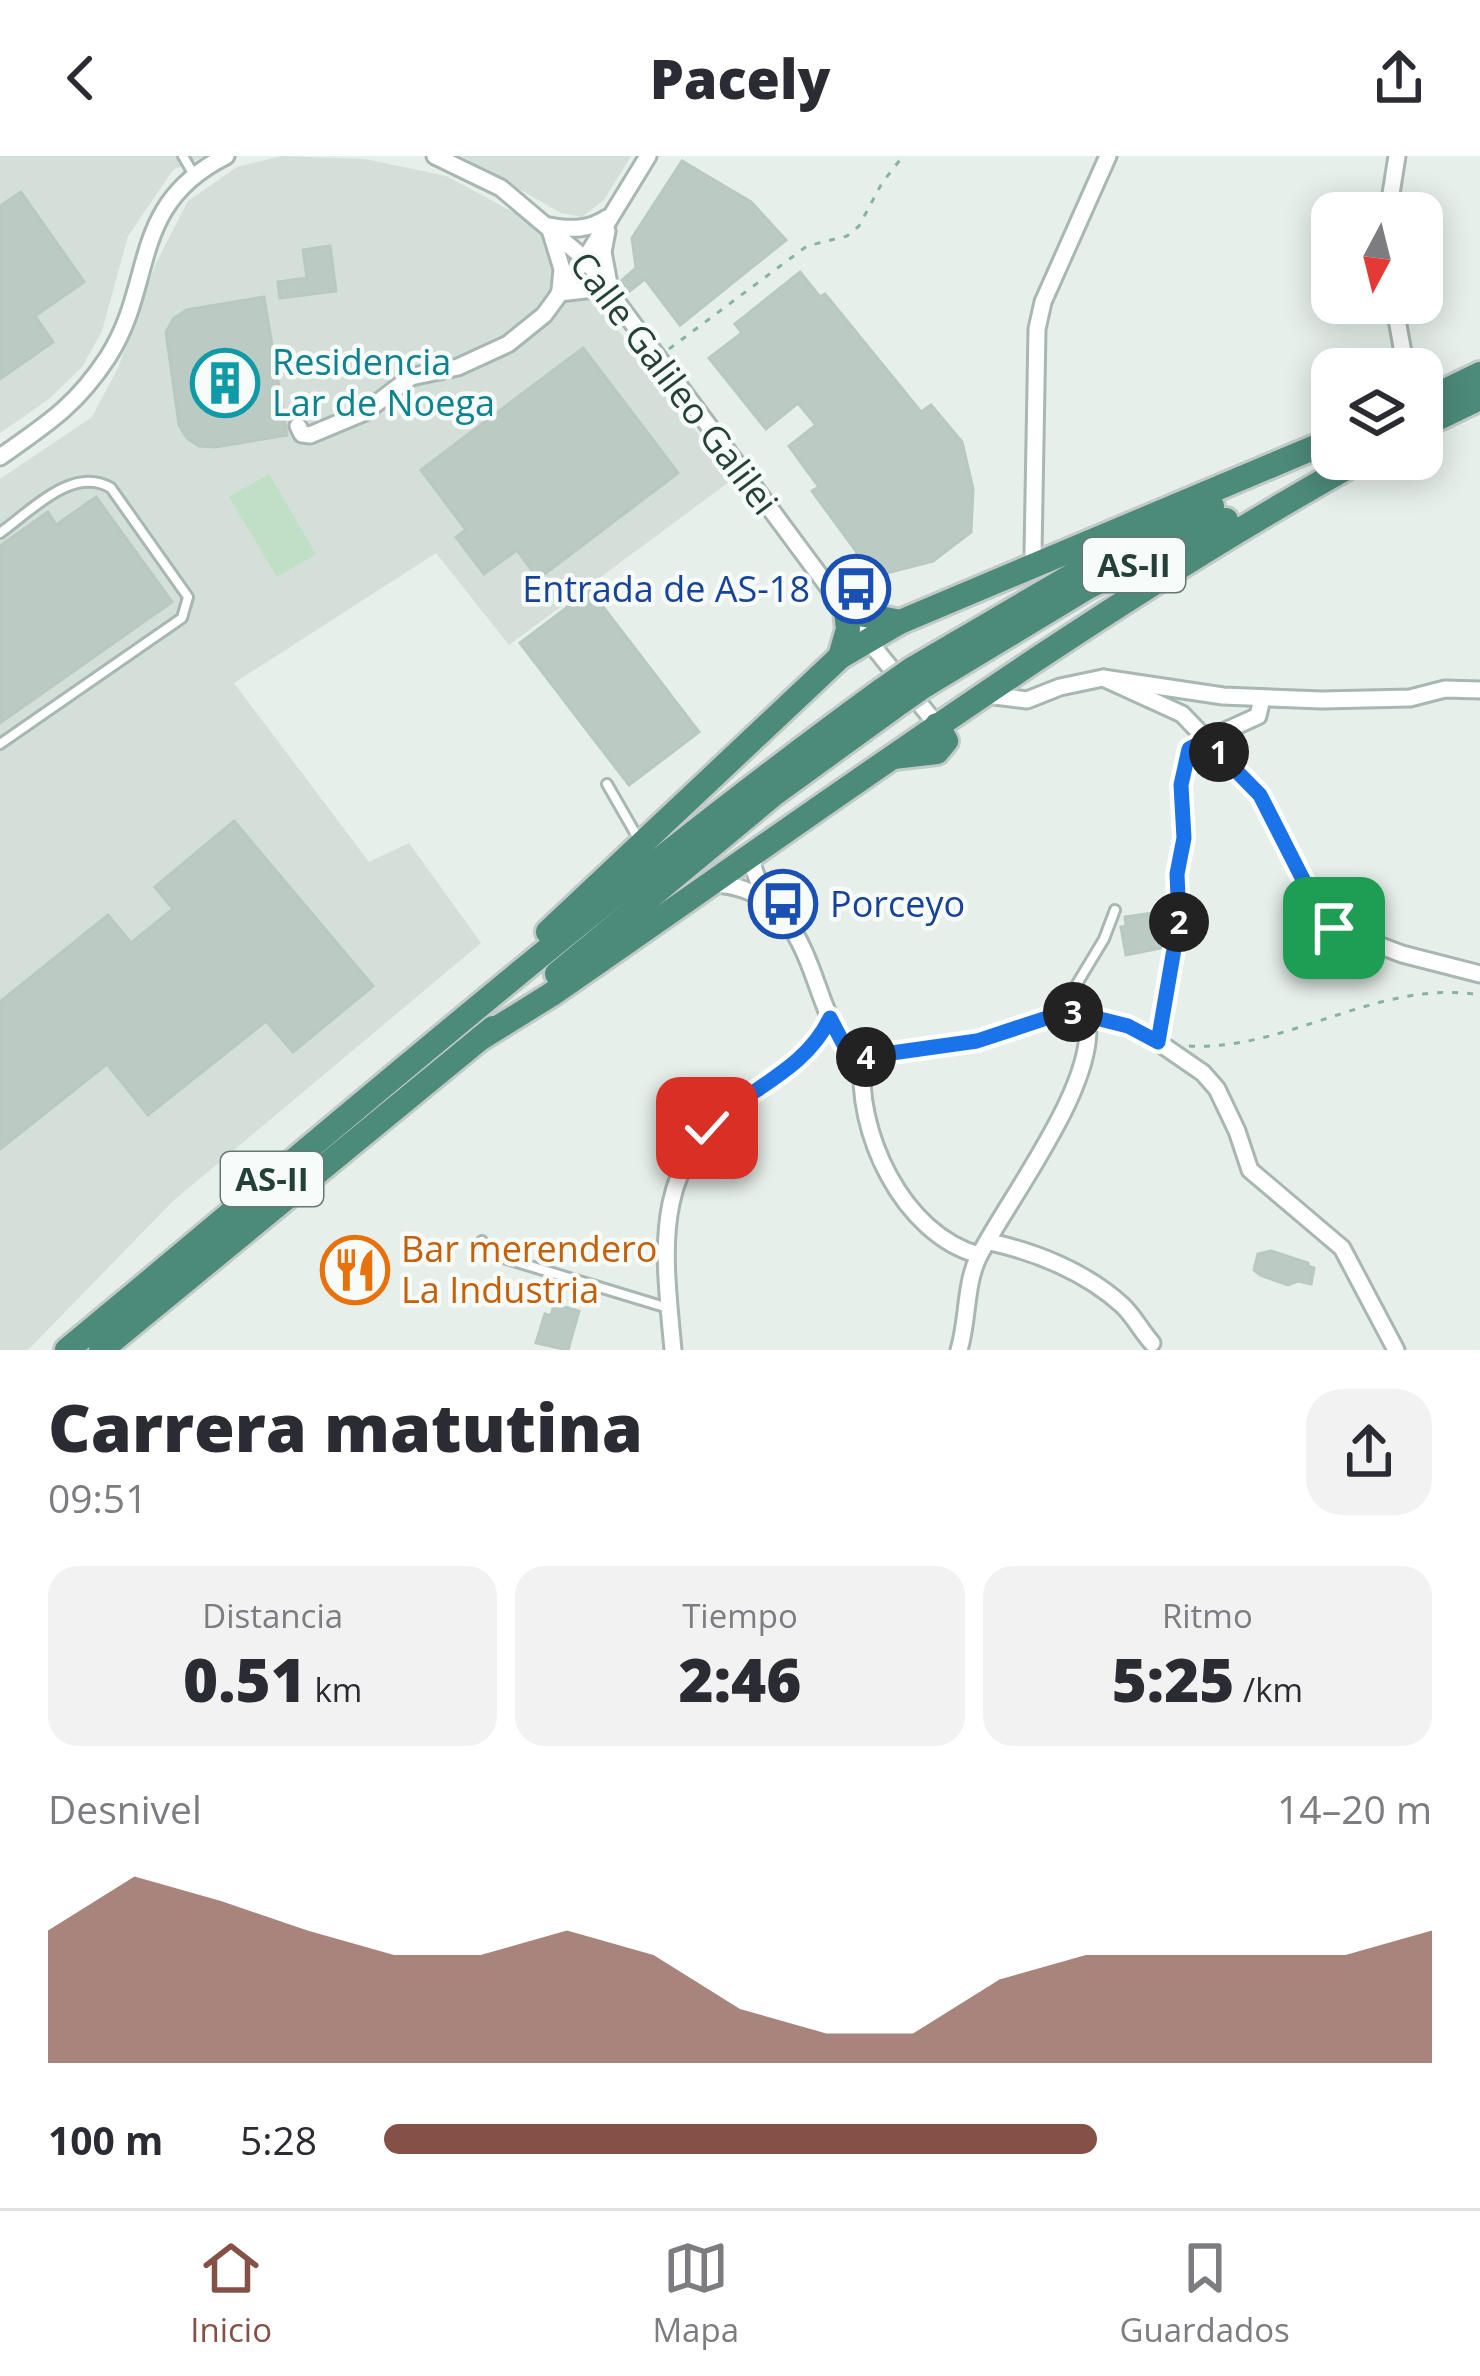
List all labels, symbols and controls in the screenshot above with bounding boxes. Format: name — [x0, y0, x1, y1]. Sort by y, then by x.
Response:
text: Pacely — [650, 41, 830, 115]
icon: back — [48, 45, 114, 111]
icon: share — [1366, 45, 1432, 111]
north arrow — [1311, 192, 1443, 324]
map controls — [1311, 192, 1443, 480]
street label: Calle Galileo Galilei — [559, 241, 790, 524]
place label: Residencia Lar de Noega — [272, 337, 495, 427]
building icon: Residencia Lar de Noega — [190, 348, 260, 418]
button: layers — [1311, 348, 1443, 480]
road number: AS-II — [1083, 538, 1185, 592]
bus stop icon: Entrada de AS-18 — [821, 554, 891, 624]
place label: Entrada de AS-18 — [522, 564, 810, 613]
pin: 1 — [1189, 722, 1249, 782]
text: 1 — [1210, 729, 1228, 774]
bus stop icon: Porceyo — [748, 869, 818, 939]
pin — [1283, 877, 1385, 979]
place label: Porceyo — [830, 879, 965, 928]
pin: 2 — [1149, 892, 1209, 952]
icon: arrive — [1301, 895, 1367, 961]
text: 2 — [1170, 899, 1188, 944]
pin: 3 — [1043, 982, 1103, 1042]
text: 3 — [1064, 989, 1082, 1034]
pin: 4 — [836, 1027, 896, 1087]
text: 4 — [857, 1034, 875, 1079]
pin — [656, 1077, 758, 1179]
icon: check — [674, 1095, 740, 1161]
road number: AS-II — [221, 1152, 323, 1206]
place label: Bar merendero La Industria — [401, 1224, 657, 1314]
restaurant icon: Bar merendero La Industria — [320, 1235, 390, 1305]
text: Carrera matutina — [48, 1381, 643, 1471]
button: share — [1306, 1389, 1432, 1515]
text: 09:51 — [48, 1471, 147, 1524]
text: Distancia — [202, 1593, 343, 1638]
text: Tiempo — [682, 1593, 798, 1638]
text: Ritmo — [1162, 1593, 1253, 1638]
text: 0.51 — [183, 1638, 306, 1720]
text: 2:46 — [679, 1638, 801, 1720]
text: 5:25 — [1112, 1638, 1234, 1720]
text: km — [306, 1667, 362, 1712]
text: /km — [1234, 1667, 1303, 1712]
text: Desnivel — [48, 1782, 202, 1835]
text: 14–20 m — [1277, 1782, 1432, 1835]
text: 100 m — [48, 2113, 163, 2166]
text: 5:28 — [240, 2113, 317, 2166]
tab: Inicio — [190, 2235, 272, 2352]
tab: Mapa — [652, 2235, 739, 2352]
tab: Guardados — [1119, 2235, 1290, 2352]

